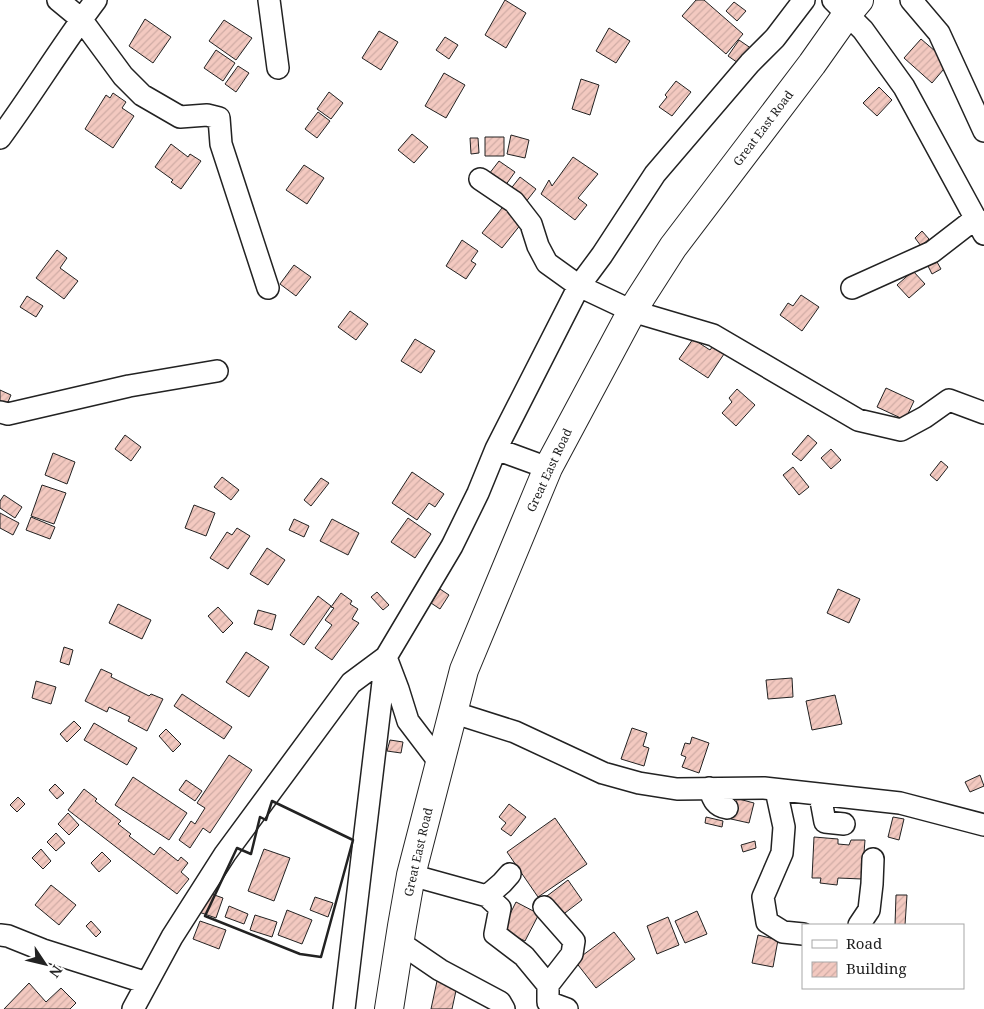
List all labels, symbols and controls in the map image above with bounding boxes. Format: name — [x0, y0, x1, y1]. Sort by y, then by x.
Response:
street label: Great East Road — [729, 86, 797, 169]
street label: Great East Road — [522, 425, 576, 515]
street label: Great East Road — [400, 805, 437, 898]
legend — [802, 924, 964, 989]
text: Road — [846, 933, 882, 953]
north arrow — [20, 939, 70, 989]
text: Building — [846, 958, 907, 978]
text: N — [45, 962, 67, 982]

